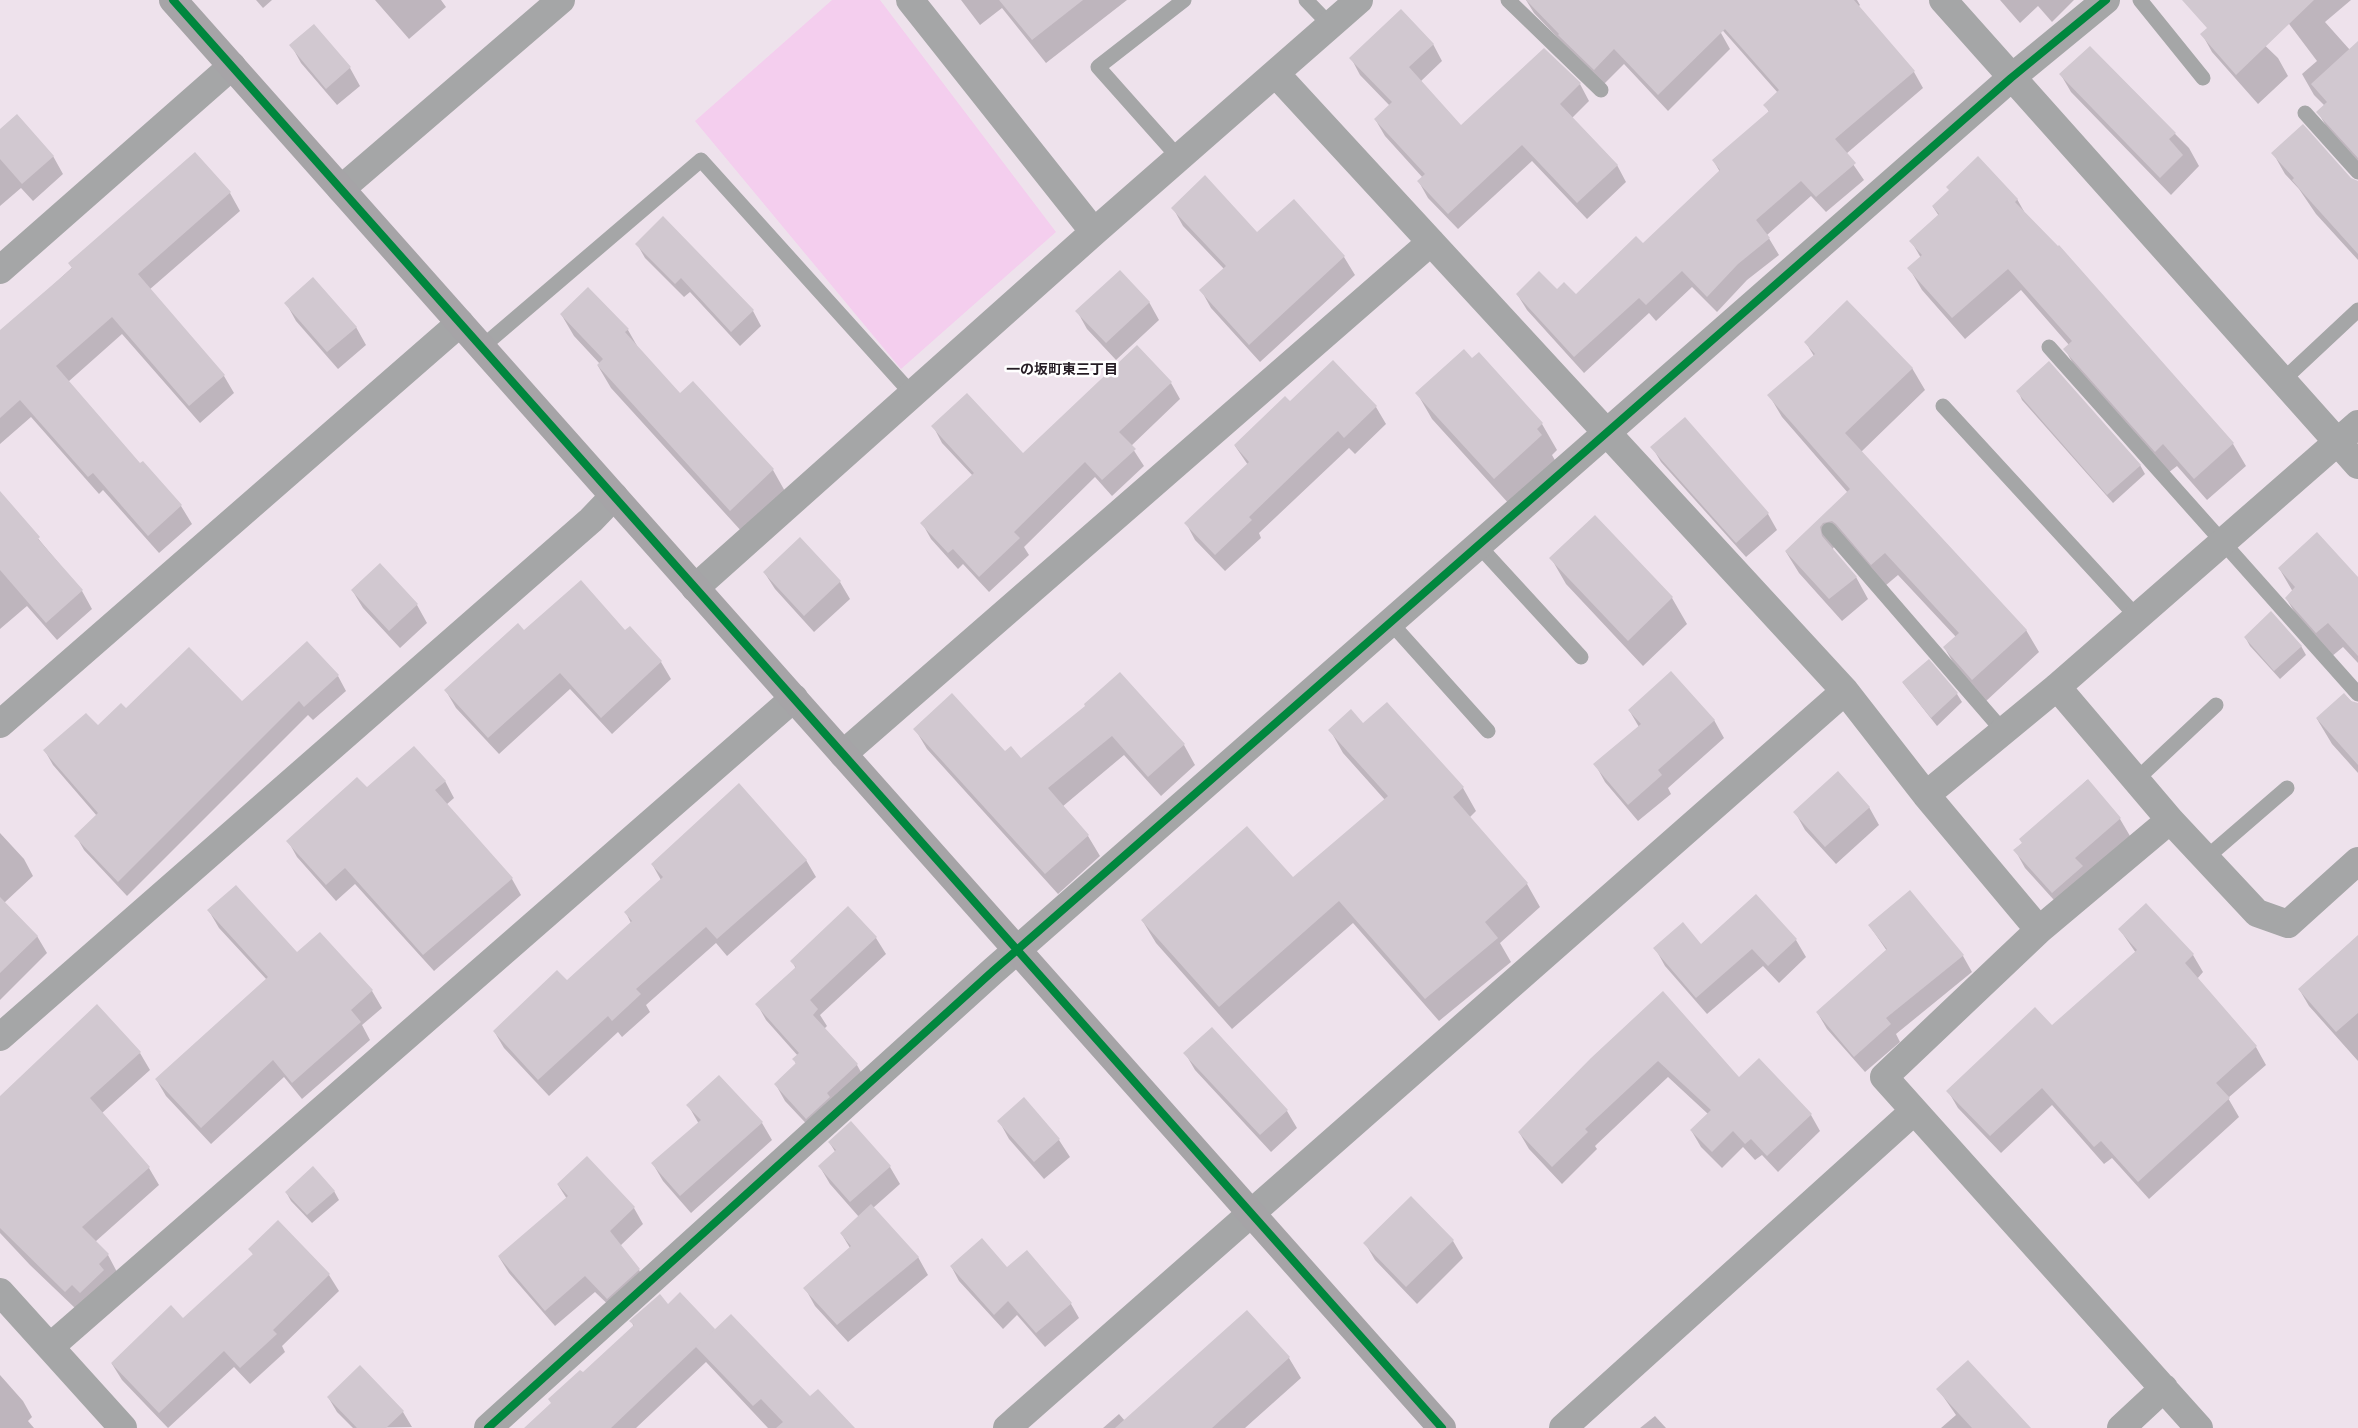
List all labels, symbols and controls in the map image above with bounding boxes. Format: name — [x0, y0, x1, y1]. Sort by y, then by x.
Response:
district label: 一の坂町東三丁目 — [1006, 362, 1118, 378]

